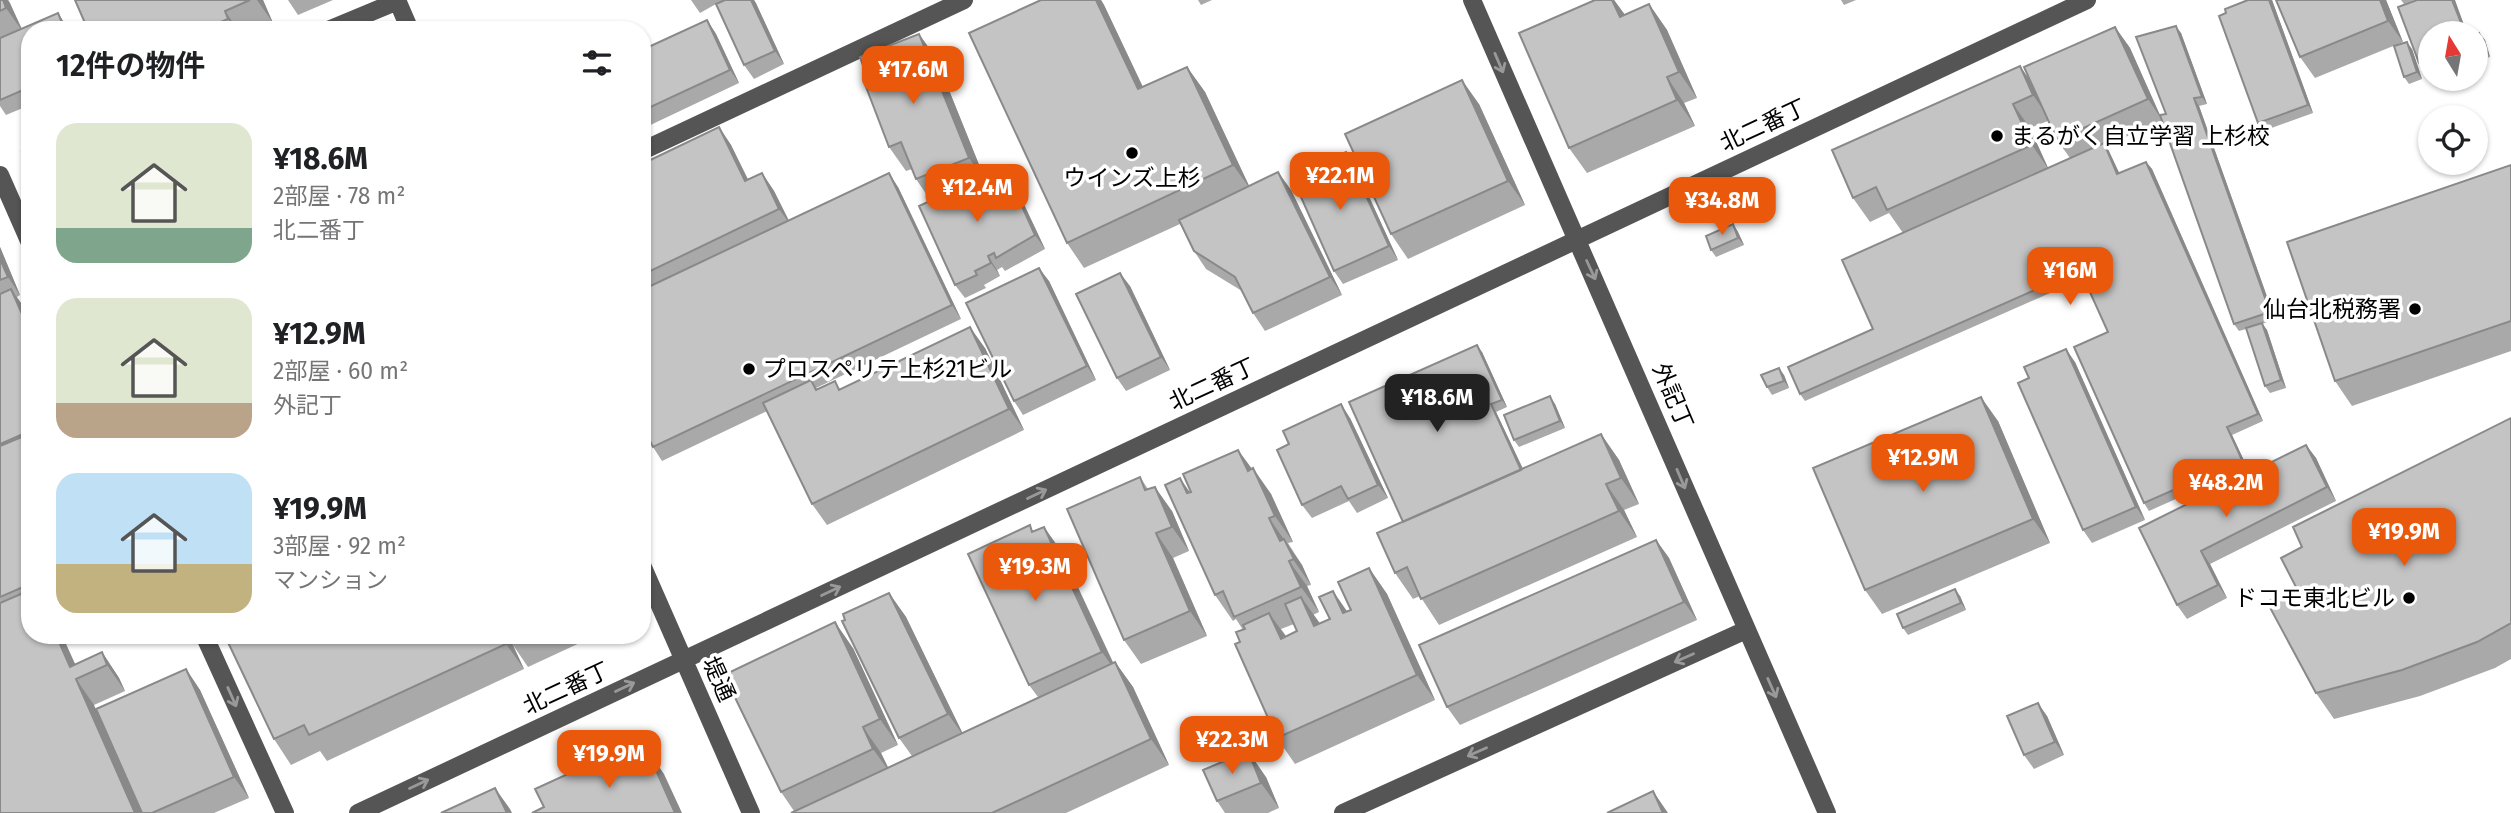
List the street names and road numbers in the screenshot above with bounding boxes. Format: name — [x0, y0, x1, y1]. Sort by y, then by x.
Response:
street label: 北二番丁 — [1715, 93, 1811, 157]
street label: 北二番丁 — [1164, 352, 1260, 416]
street label: 外記丁 — [1647, 359, 1699, 433]
street label: 堤通 — [697, 652, 741, 706]
street label: 北二番丁 — [518, 656, 614, 720]

